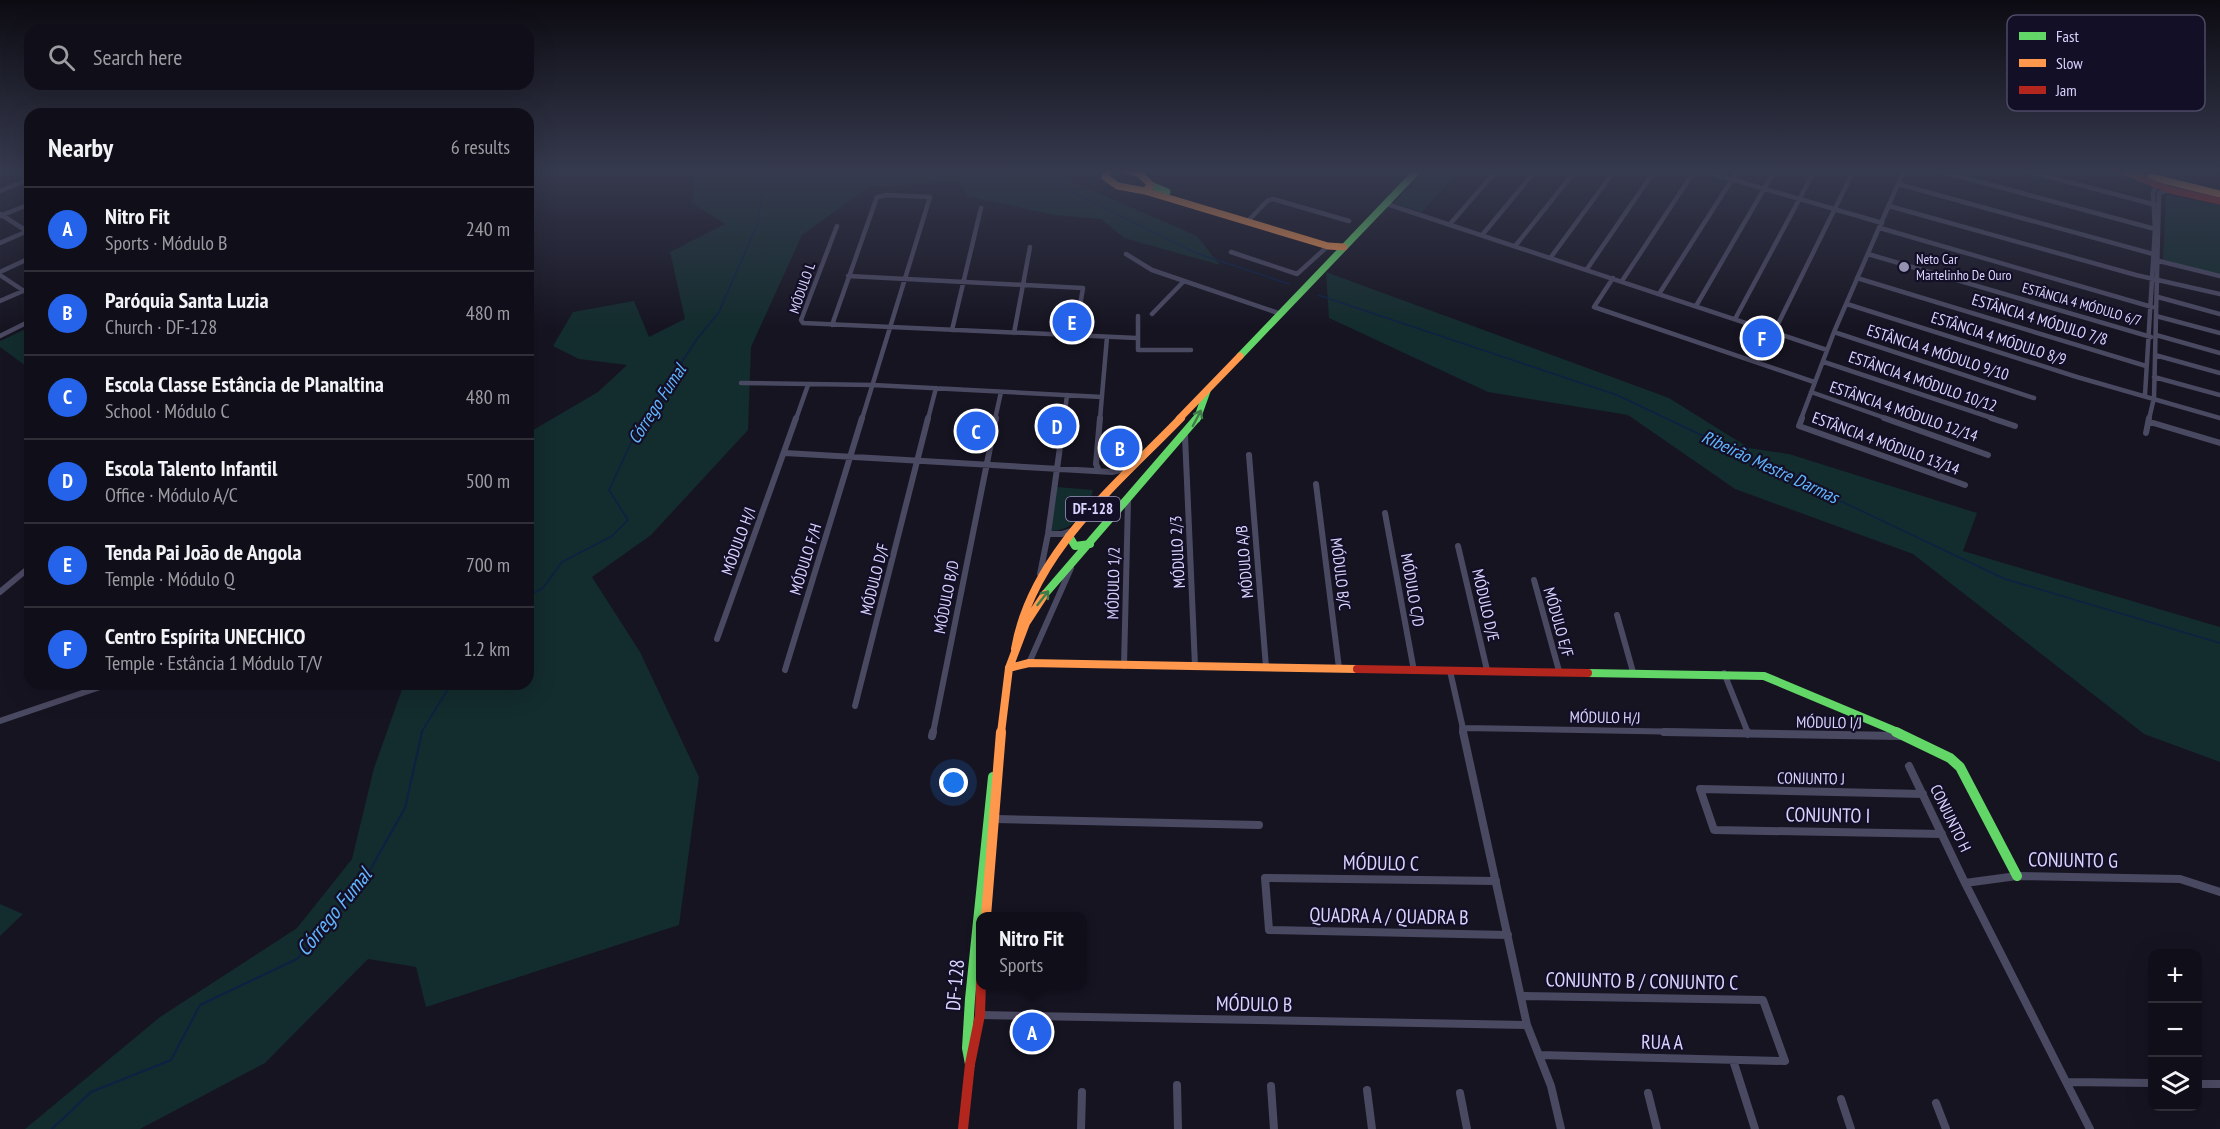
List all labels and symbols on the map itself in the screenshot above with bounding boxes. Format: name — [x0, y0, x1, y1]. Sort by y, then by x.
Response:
legend — [2007, 15, 2205, 111]
text: Fast — [2056, 26, 2079, 46]
text: Slow — [2056, 53, 2083, 73]
text: Jam — [2055, 80, 2077, 100]
place label: Neto Car Martelinho De Ouro — [1916, 250, 2012, 284]
street label: MÓDULO L — [785, 260, 819, 316]
marker: Neto Car Martelinho De Ouro — [1897, 260, 1911, 274]
street label: ESTÂNCIA 4 MÓDULO 6/7 — [2020, 278, 2144, 330]
street label: ESTÂNCIA 4 MÓDULO 7/8 — [1970, 289, 2110, 349]
pin: E — [1052, 300, 1092, 344]
street label: ESTÂNCIA 4 MÓDULO 8/9 — [1929, 307, 2069, 369]
pin: F — [1742, 316, 1782, 360]
street label: ESTÂNCIA 4 MÓDULO 9/10 — [1864, 320, 2012, 384]
street label: ESTÂNCIA 4 MÓDULO 10/12 — [1846, 346, 2000, 416]
water label: Córrego Fumal — [622, 358, 692, 448]
street label: ESTÂNCIA 4 MÓDULO 12/14 — [1827, 376, 1981, 446]
pin: D — [1038, 404, 1076, 448]
street label: ESTÂNCIA 4 MÓDULO 13/14 — [1810, 407, 1962, 479]
pin: C — [956, 408, 996, 454]
one-way arrow — [1191, 410, 1203, 427]
water label: Ribeirão Mestre Darmas — [1698, 425, 1844, 509]
pin: B — [1100, 426, 1140, 470]
road number: DF-128 — [1066, 497, 1120, 521]
street label: MÓDULO H/I — [717, 504, 759, 578]
street label: MÓDULO 2/3 — [1165, 515, 1189, 589]
street label: MÓDULO F/H — [785, 521, 825, 597]
street label: MÓDULO A/B — [1231, 525, 1257, 599]
street label: MÓDULO B/C — [1327, 536, 1355, 612]
street label: MÓDULO D/F — [855, 541, 893, 617]
street label: MÓDULO 1/2 — [1102, 546, 1124, 620]
street label: MÓDULO C/D — [1397, 552, 1429, 628]
street label: MÓDULO B/D — [929, 559, 963, 635]
street label: MÓDULO D/E — [1468, 567, 1504, 643]
street label: MÓDULO E/F — [1539, 585, 1579, 659]
one-way arrow — [1037, 590, 1050, 606]
street label: MÓDULO H/J — [1569, 706, 1641, 728]
street label: MÓDULO I/J — [1796, 711, 1862, 733]
street label: CONJUNTO J — [1777, 767, 1845, 789]
your location — [939, 768, 968, 797]
street label: CONJUNTO H — [1926, 781, 1976, 855]
street label: CONJUNTO I — [1786, 801, 1870, 829]
street label: CONJUNTO G — [2028, 846, 2118, 874]
street label: MÓDULO C — [1343, 849, 1419, 877]
water label: Córrego Fumal — [290, 861, 379, 961]
street label: QUADRA A / QUADRA B — [1309, 902, 1469, 930]
street label: DF-128 — [940, 958, 970, 1012]
street label: CONJUNTO B / CONJUNTO C — [1545, 966, 1739, 996]
street label: MÓDULO B — [1216, 990, 1292, 1018]
pin: A — [1012, 1010, 1052, 1054]
street label: RUA A — [1641, 1029, 1684, 1055]

